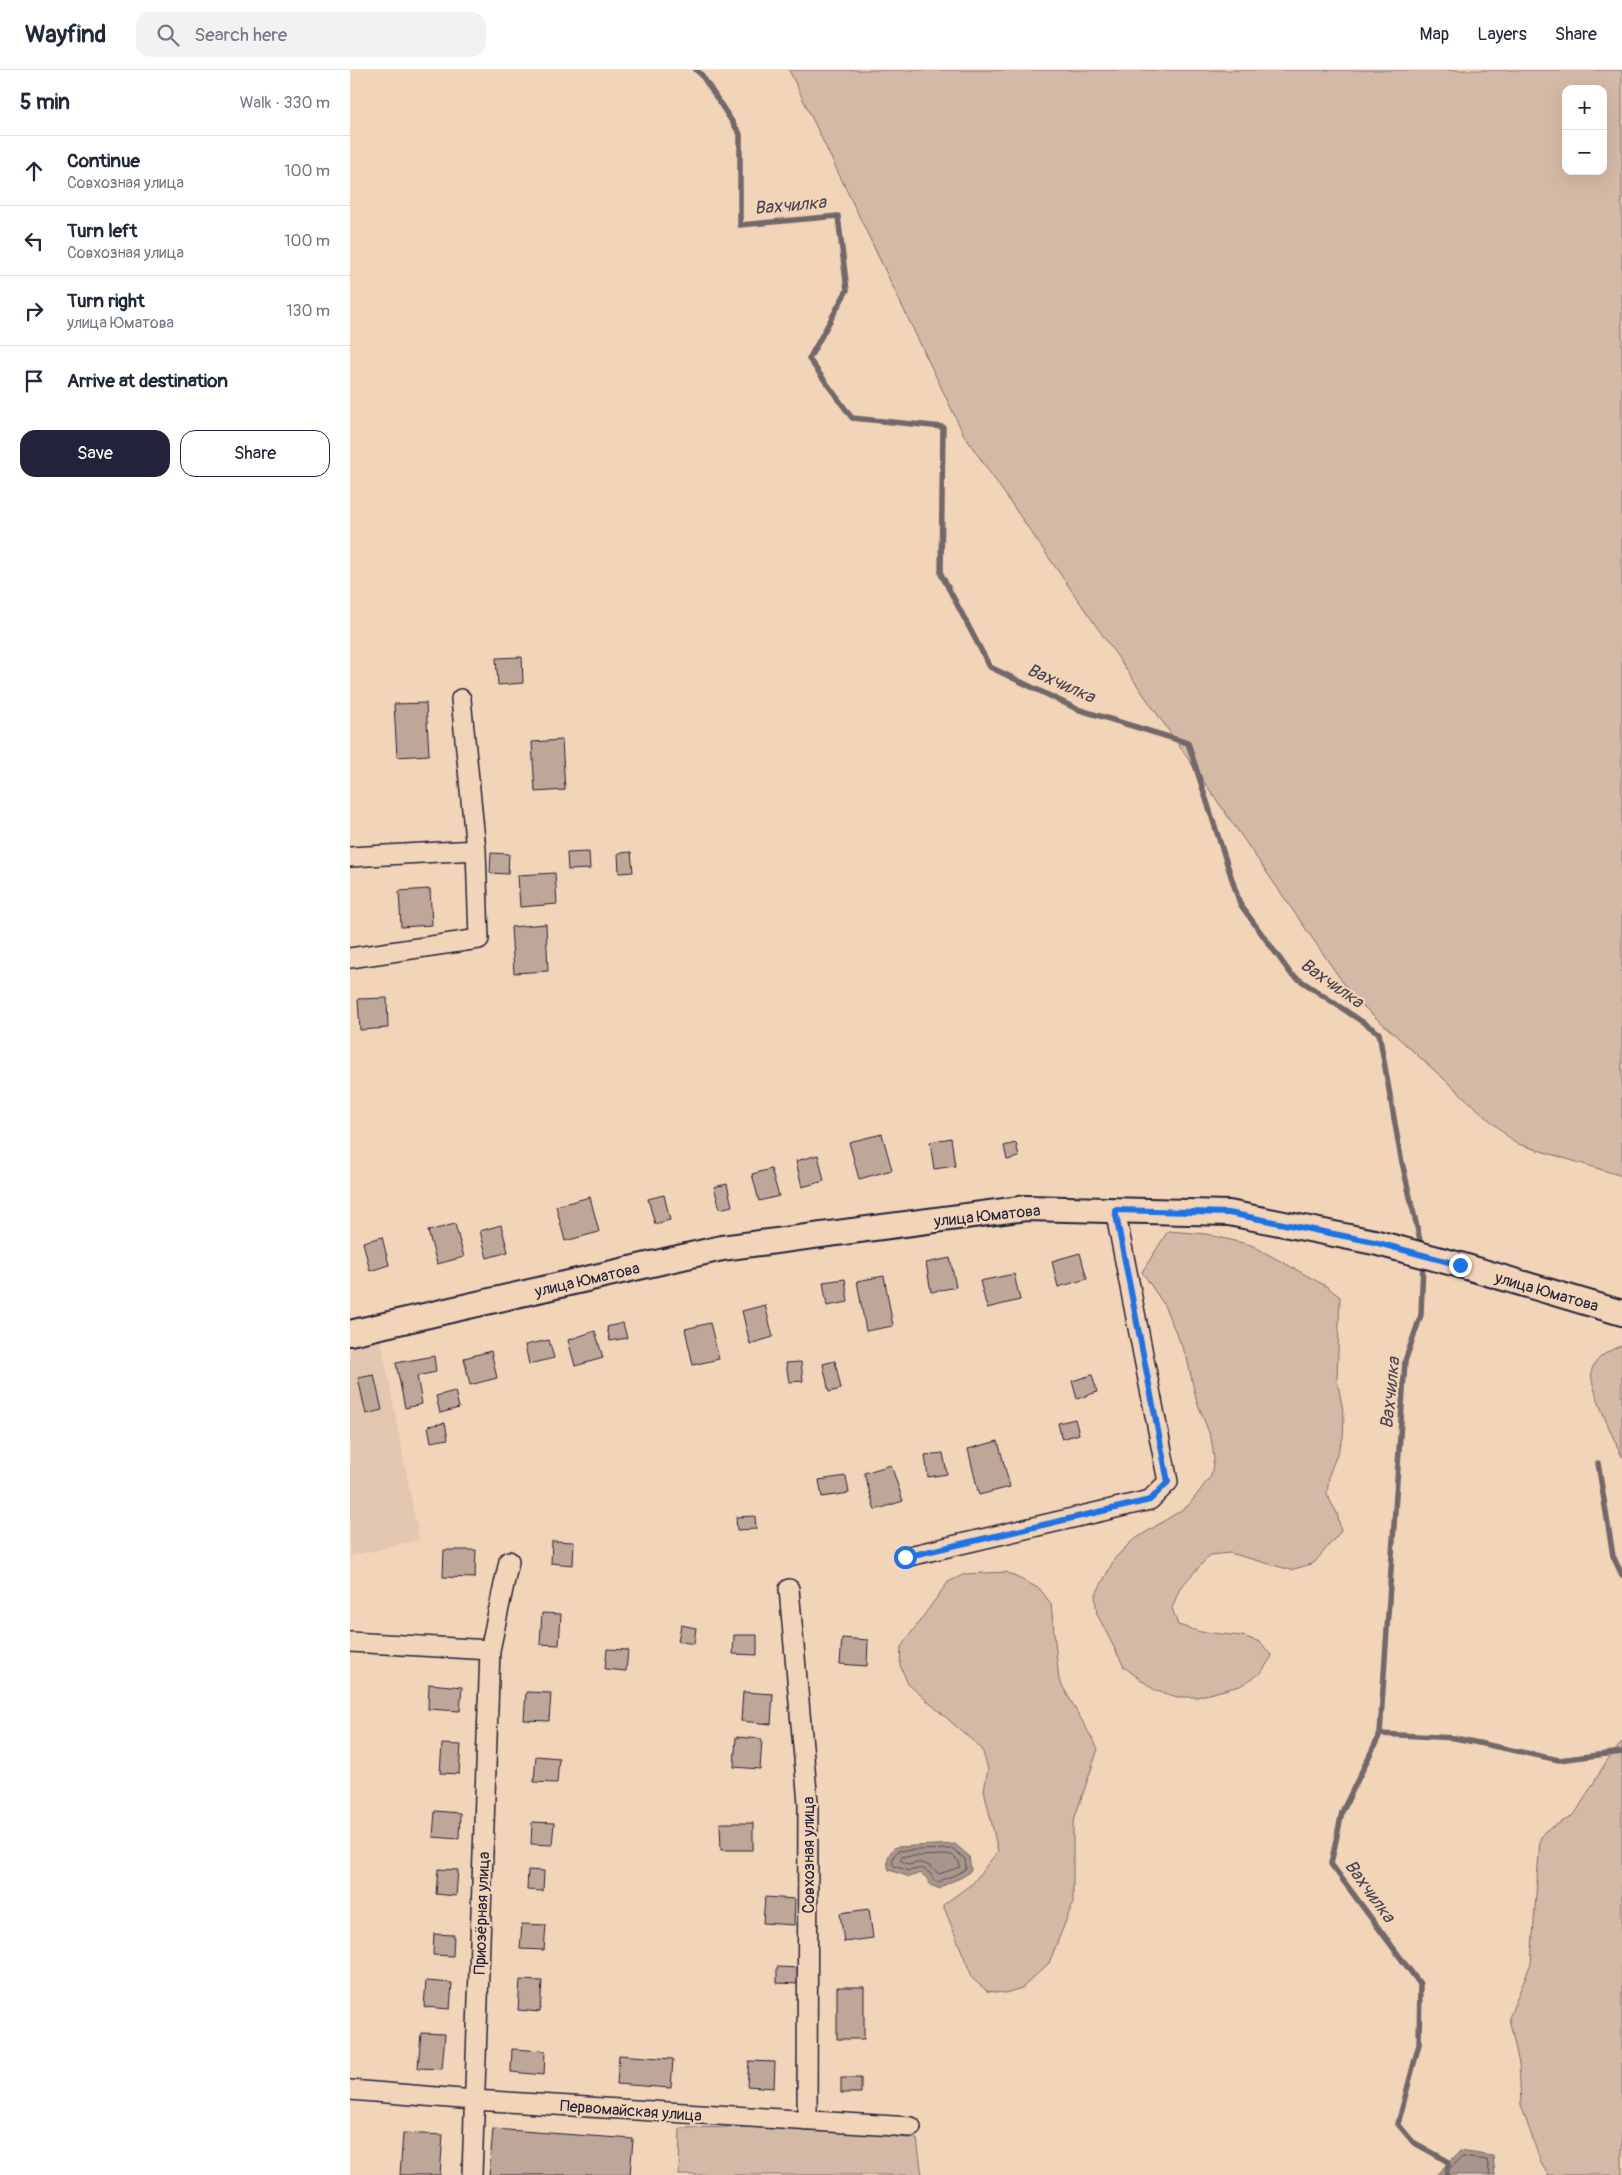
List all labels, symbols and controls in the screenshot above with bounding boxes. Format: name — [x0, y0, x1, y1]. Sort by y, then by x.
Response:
search box — [136, 12, 486, 57]
text: Wayfind — [25, 20, 106, 49]
icon: search — [154, 21, 182, 49]
text: Search here — [194, 23, 287, 47]
text: Map — [1420, 23, 1449, 46]
text: Layers — [1477, 23, 1527, 46]
text: Share — [1555, 23, 1597, 46]
map controls — [1562, 85, 1607, 175]
button: + — [1562, 85, 1607, 130]
text: 5 min — [20, 89, 70, 116]
text: Walk · 330 m — [240, 93, 330, 113]
button: − — [1562, 130, 1607, 175]
text: Continue — [67, 149, 140, 173]
icon: ahead — [20, 157, 48, 185]
text: 100 m — [284, 161, 330, 181]
text: Совхозная улица — [67, 173, 184, 193]
water label: Вахчилка — [753, 191, 828, 220]
text: Turn left — [67, 219, 137, 243]
icon: left — [20, 227, 48, 255]
text: 100 m — [284, 231, 330, 251]
text: Совхозная улица — [67, 243, 184, 263]
text: Turn right — [67, 289, 145, 313]
icon: right — [20, 297, 48, 325]
text: 130 m — [286, 301, 330, 321]
text: улица Юматова — [67, 313, 174, 333]
icon: arrive — [20, 367, 48, 395]
text: Arrive at destination — [67, 369, 228, 393]
button: Save — [20, 430, 170, 477]
button: Share — [180, 430, 330, 477]
water label: Вахчилка — [1023, 658, 1100, 709]
water label: Вахчилка — [1296, 953, 1369, 1014]
street label: улица Юматова — [932, 1200, 1041, 1232]
route end — [1449, 1254, 1472, 1277]
street label: улица Юматова — [532, 1258, 642, 1302]
street label: улица Юматова — [1492, 1267, 1601, 1316]
water label: Вахчилка — [1375, 1355, 1406, 1430]
route start — [894, 1546, 917, 1569]
street label: Совхозная улица — [799, 1797, 819, 1913]
street label: Приозёрная улица — [470, 1851, 494, 1975]
water label: Вахчилка — [1339, 1855, 1401, 1928]
street label: Первомайская улица — [559, 2096, 702, 2126]

